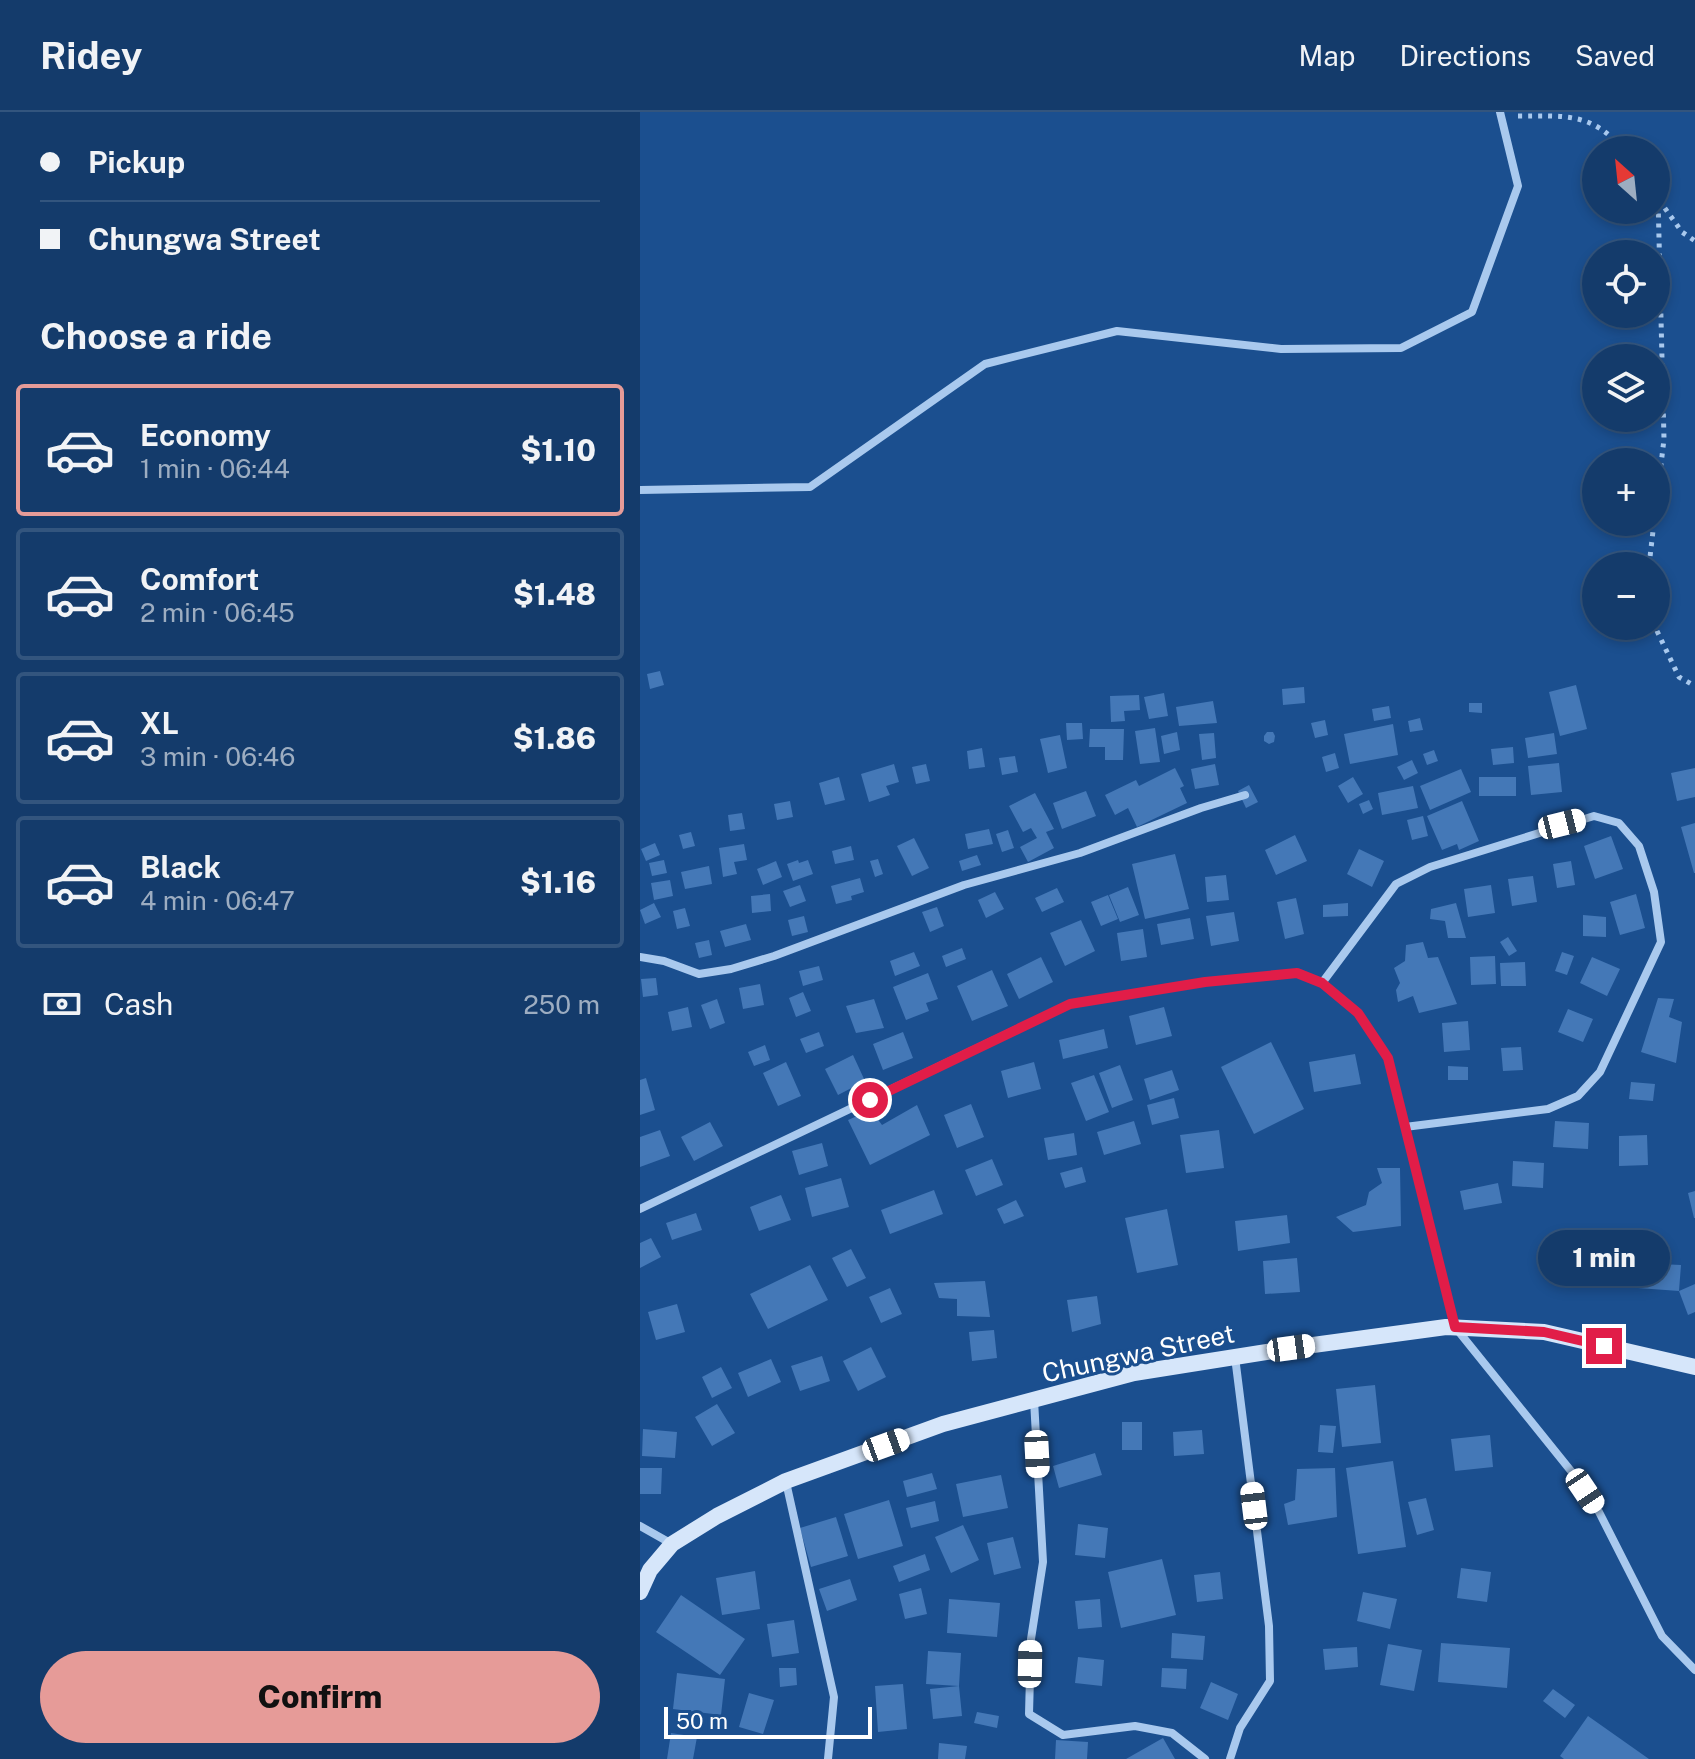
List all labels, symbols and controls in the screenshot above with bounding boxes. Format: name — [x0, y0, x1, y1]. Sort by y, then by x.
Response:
text: Ridey — [40, 33, 142, 78]
text: Map — [1299, 39, 1355, 72]
text: Directions — [1399, 39, 1531, 72]
text: Saved — [1575, 39, 1655, 72]
north arrow — [1582, 136, 1670, 224]
map controls — [1582, 136, 1670, 640]
text: Pickup — [88, 144, 185, 180]
text: Chungwa Street — [88, 221, 321, 257]
button: locate — [1582, 240, 1670, 328]
text: Choose a ride — [40, 315, 272, 357]
button: layers — [1582, 344, 1670, 432]
icon: car — [44, 414, 116, 486]
text: Economy — [140, 417, 271, 453]
text: $1.10 — [521, 432, 596, 468]
button: + — [1582, 448, 1670, 536]
text: 1 min · 06:44 — [140, 453, 290, 484]
button: − — [1582, 552, 1670, 640]
icon: car — [44, 558, 116, 630]
text: Comfort — [140, 561, 259, 597]
text: $1.48 — [513, 576, 596, 612]
text: 2 min · 06:45 — [140, 597, 295, 628]
icon: car — [44, 702, 116, 774]
text: XL — [140, 705, 179, 741]
text: $1.86 — [513, 720, 596, 756]
text: 3 min · 06:46 — [140, 741, 295, 772]
car — [1536, 807, 1588, 841]
icon: car — [44, 846, 116, 918]
text: Black — [140, 849, 221, 885]
text: $1.16 — [520, 864, 596, 900]
text: 4 min · 06:47 — [140, 885, 295, 916]
icon: cash — [40, 982, 84, 1026]
text: Cash — [104, 986, 173, 1022]
text: 250 m — [523, 989, 600, 1020]
route start — [852, 1082, 888, 1118]
callout: 1 min — [1538, 1230, 1670, 1286]
text: 1 min — [1572, 1242, 1636, 1273]
street label: Chungwa Street — [1039, 1317, 1237, 1389]
route end — [1586, 1328, 1622, 1364]
car — [1266, 1333, 1316, 1363]
car — [859, 1426, 913, 1464]
car — [1024, 1429, 1050, 1479]
car — [1562, 1464, 1608, 1518]
car — [1239, 1481, 1269, 1531]
car — [1018, 1640, 1042, 1688]
button: Confirm — [40, 1651, 600, 1743]
scale bar — [664, 1703, 872, 1739]
text: 50 m — [676, 1708, 728, 1734]

